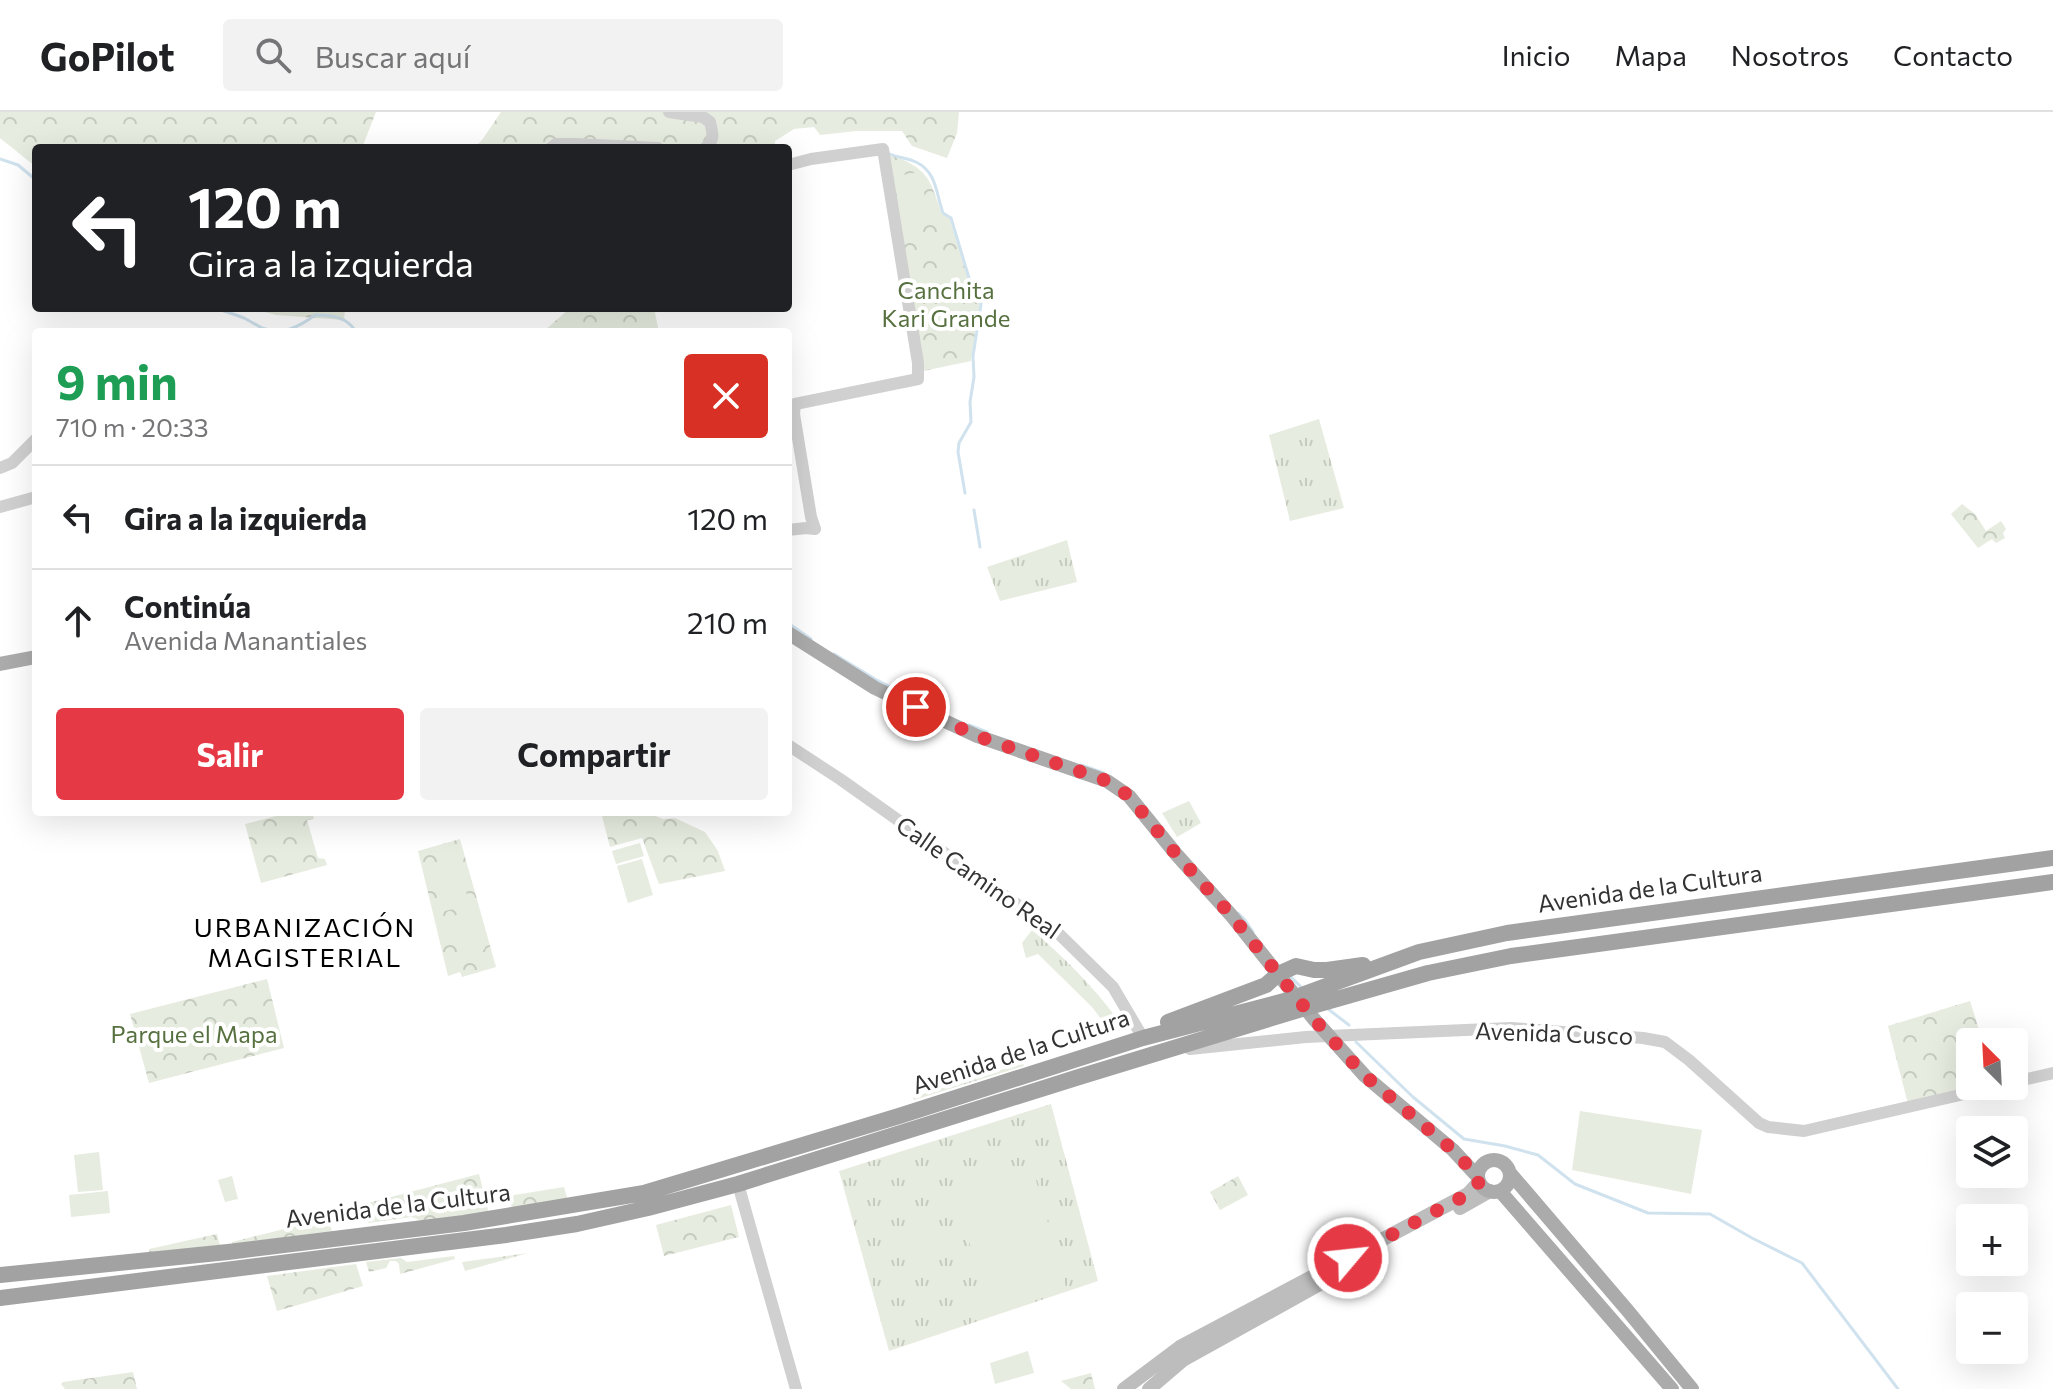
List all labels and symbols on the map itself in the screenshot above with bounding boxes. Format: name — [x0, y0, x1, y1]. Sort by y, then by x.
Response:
park label: Canchita Kari Grande — [882, 275, 1010, 332]
pin — [882, 673, 950, 741]
street label: Calle Camino Real — [891, 809, 1067, 944]
street label: Avenida de la Cultura — [1536, 857, 1764, 918]
district label: URBANIZACIÓN MAGISTERIAL — [194, 911, 416, 972]
street label: Avenida de la Cultura — [908, 1002, 1133, 1099]
street label: Avenida Cusco — [1475, 1015, 1634, 1050]
park label: Parque el Mapa — [111, 1019, 277, 1048]
north arrow — [1956, 1028, 2028, 1100]
street label: Avenida de la Cultura — [284, 1176, 512, 1233]
position arrow — [1306, 1216, 1390, 1300]

